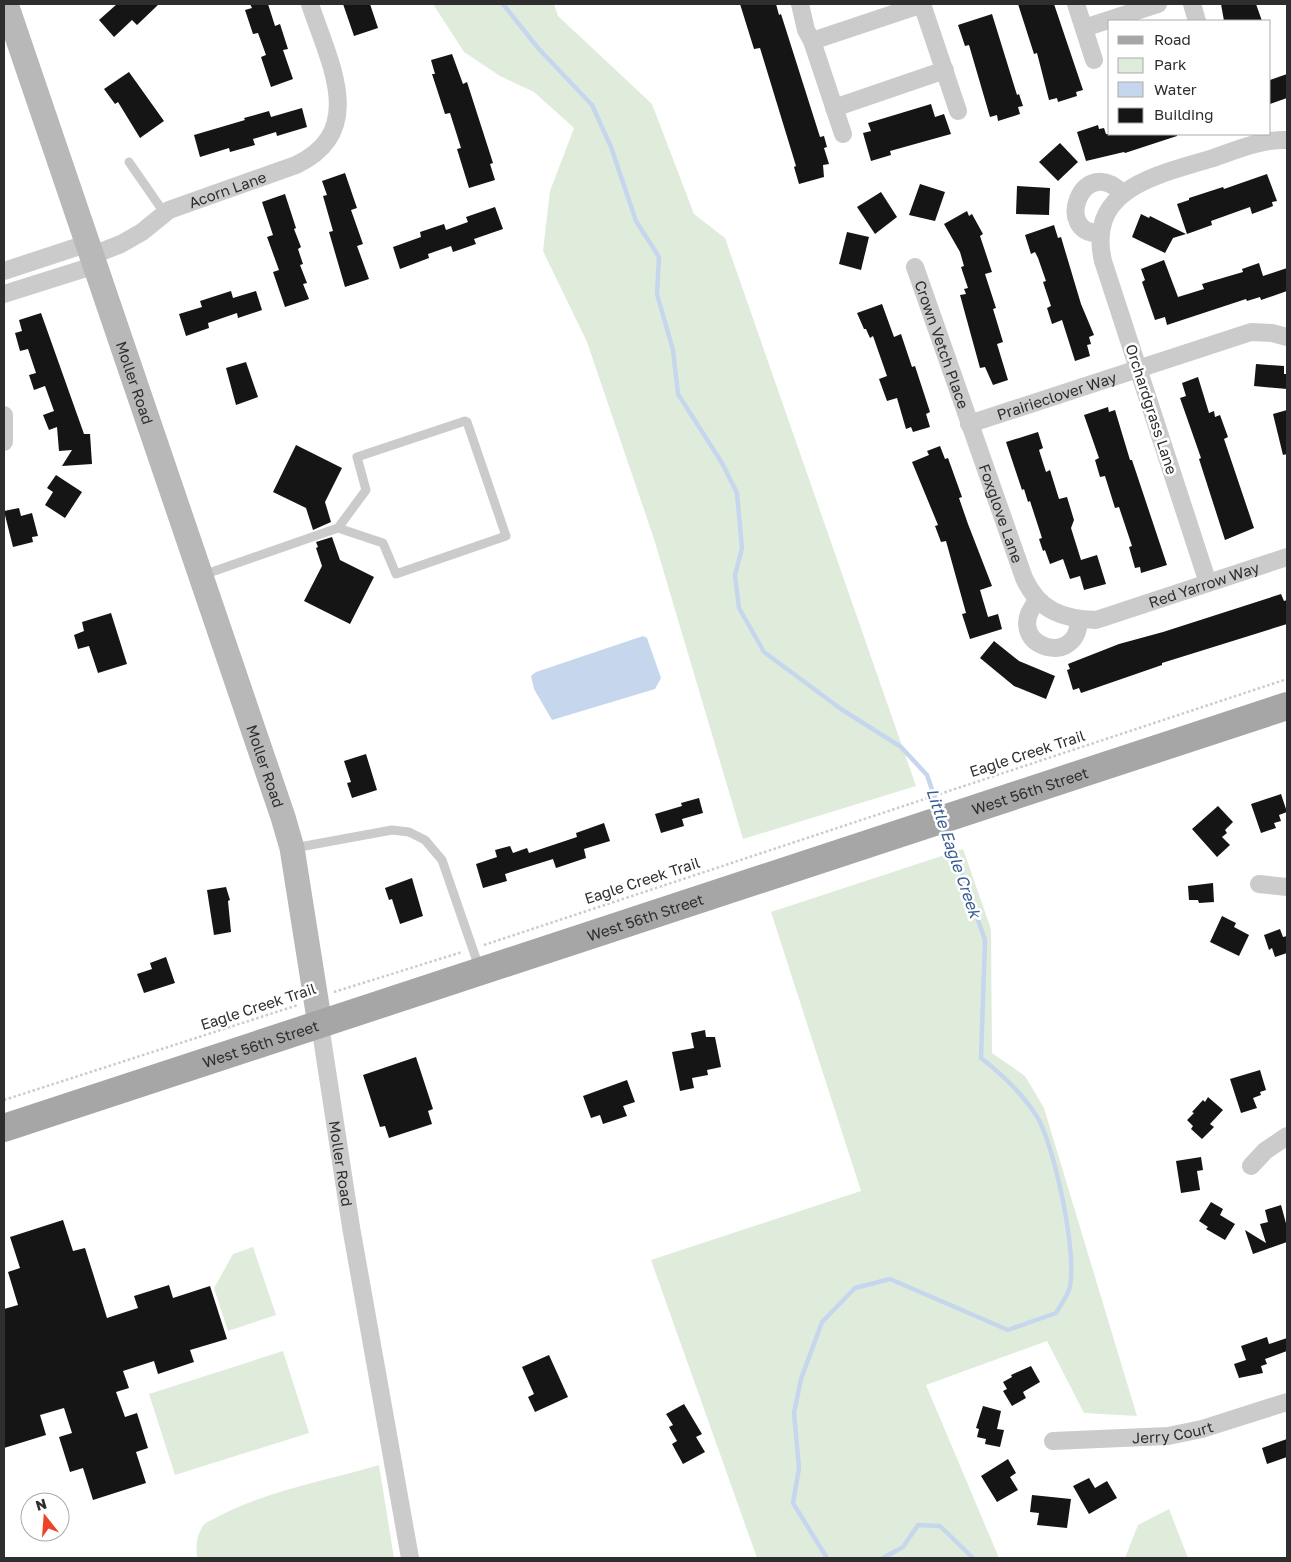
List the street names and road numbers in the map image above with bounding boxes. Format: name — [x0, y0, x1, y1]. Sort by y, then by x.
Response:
street label: Acorn Lane — [186, 167, 269, 211]
street label: Crown Vetch Place — [911, 278, 973, 411]
street label: Moller Road — [113, 339, 157, 426]
street label: Orchardgrass Lane — [1122, 342, 1182, 477]
street label: Prairieclover Way — [994, 367, 1119, 423]
street label: Foxglove Lane — [976, 461, 1027, 566]
street label: Red Yarrow Way — [1146, 558, 1262, 611]
street label: Moller Road — [243, 722, 288, 810]
street label: Eagle Creek Trail — [967, 726, 1087, 780]
street label: West 56th Street — [969, 763, 1090, 818]
street label: Eagle Creek Trail — [582, 853, 702, 907]
street label: West 56th Street — [585, 890, 706, 945]
street label: Eagle Creek Trail — [198, 979, 318, 1033]
street label: West 56th Street — [200, 1016, 321, 1071]
street label: Moller Road — [326, 1119, 357, 1208]
street label: Jerry Court — [1132, 1417, 1215, 1447]

